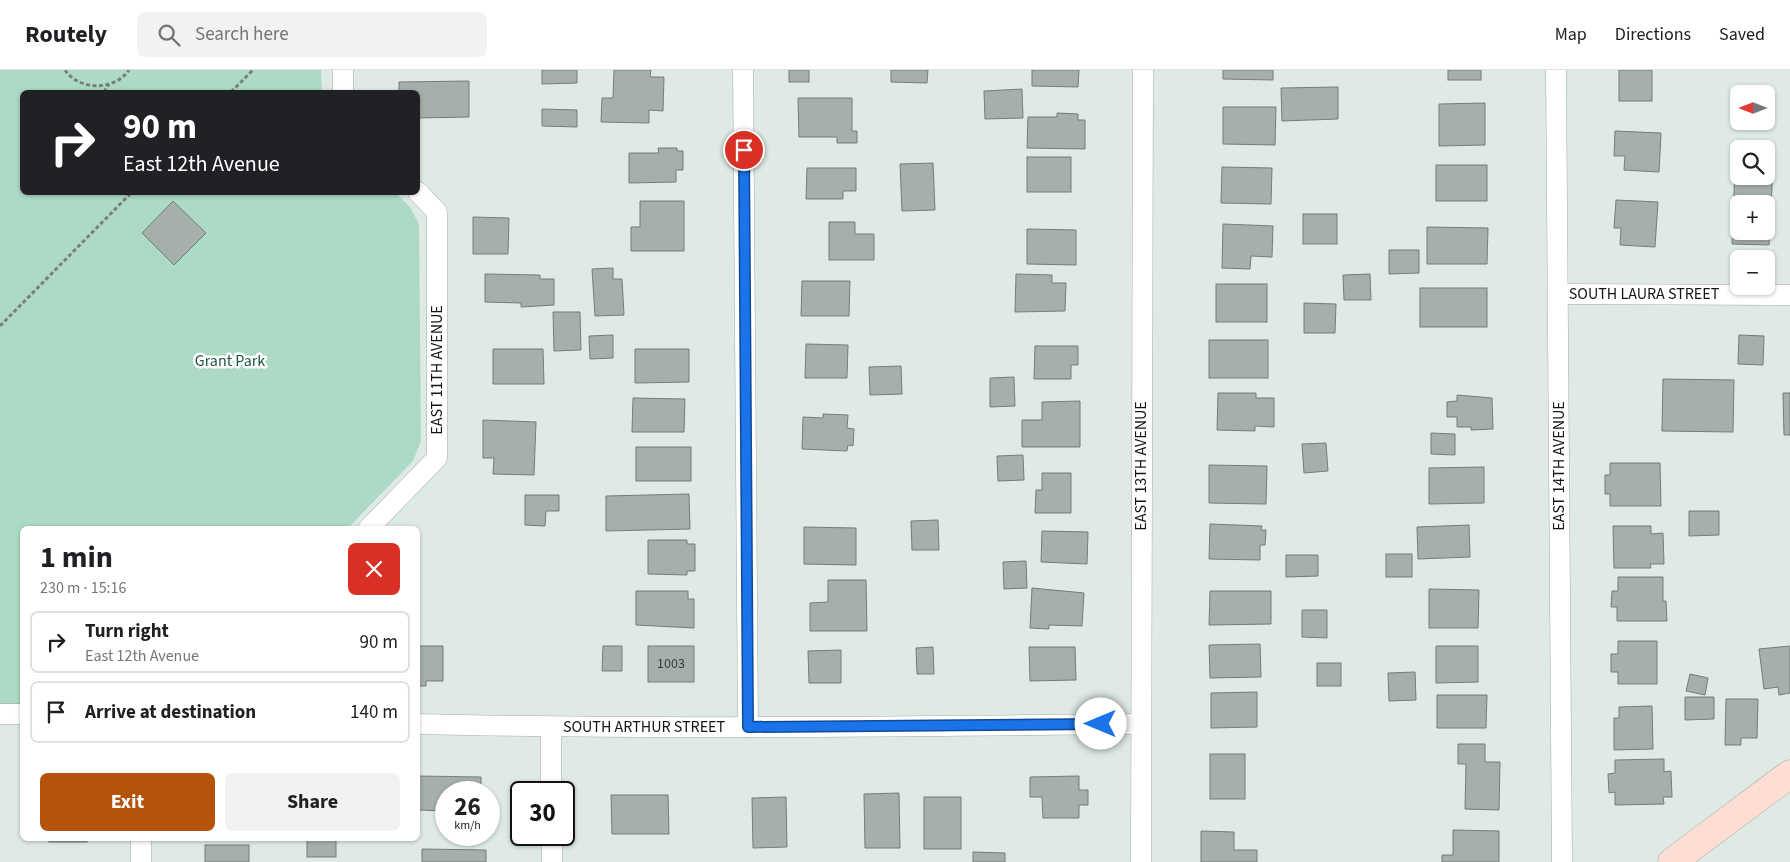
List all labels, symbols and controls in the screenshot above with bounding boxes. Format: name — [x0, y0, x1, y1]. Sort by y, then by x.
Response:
search box — [137, 12, 487, 57]
text: Routely — [25, 17, 107, 52]
icon: search — [155, 21, 183, 49]
text: Search here — [195, 21, 289, 48]
text: Map — [1555, 22, 1587, 47]
text: Directions — [1615, 22, 1691, 47]
text: Saved — [1719, 22, 1765, 47]
north arrow — [1730, 85, 1775, 130]
map controls — [1730, 85, 1775, 295]
text: 90 m — [123, 102, 197, 152]
icon: right — [40, 110, 105, 175]
pin — [723, 129, 765, 171]
icon: arrive — [730, 136, 758, 164]
button: search — [1730, 140, 1775, 185]
text: East 12th Avenue — [123, 148, 280, 180]
button: + — [1730, 195, 1775, 240]
button: − — [1730, 250, 1775, 295]
street label: SOUTH LAURA STREET — [1569, 283, 1720, 305]
street label: EAST 11TH AVENUE — [426, 305, 448, 435]
park label: Grant Park — [195, 350, 265, 372]
street label: EAST 13TH AVENUE — [1130, 401, 1152, 531]
street label: EAST 14TH AVENUE — [1548, 401, 1570, 531]
text: 1 min — [40, 536, 113, 579]
button: close — [348, 543, 400, 595]
text: 230 m · 15:16 — [40, 577, 127, 599]
text: Turn right — [85, 618, 169, 645]
icon: right — [42, 628, 70, 656]
text: 90 m — [360, 629, 398, 656]
text: East 12th Avenue — [85, 645, 199, 667]
house number: 1003 — [657, 654, 685, 674]
position arrow — [1074, 697, 1126, 749]
icon: arrive — [42, 698, 70, 726]
text: Arrive at destination — [85, 699, 256, 726]
text: 140 m — [350, 699, 398, 726]
street label: SOUTH ARTHUR STREET — [563, 716, 726, 738]
button: Exit — [40, 773, 215, 831]
button: Share — [225, 773, 400, 831]
speed limit sign: 30 — [510, 781, 575, 846]
text: 26 — [454, 789, 481, 825]
text: km/h — [454, 817, 481, 834]

